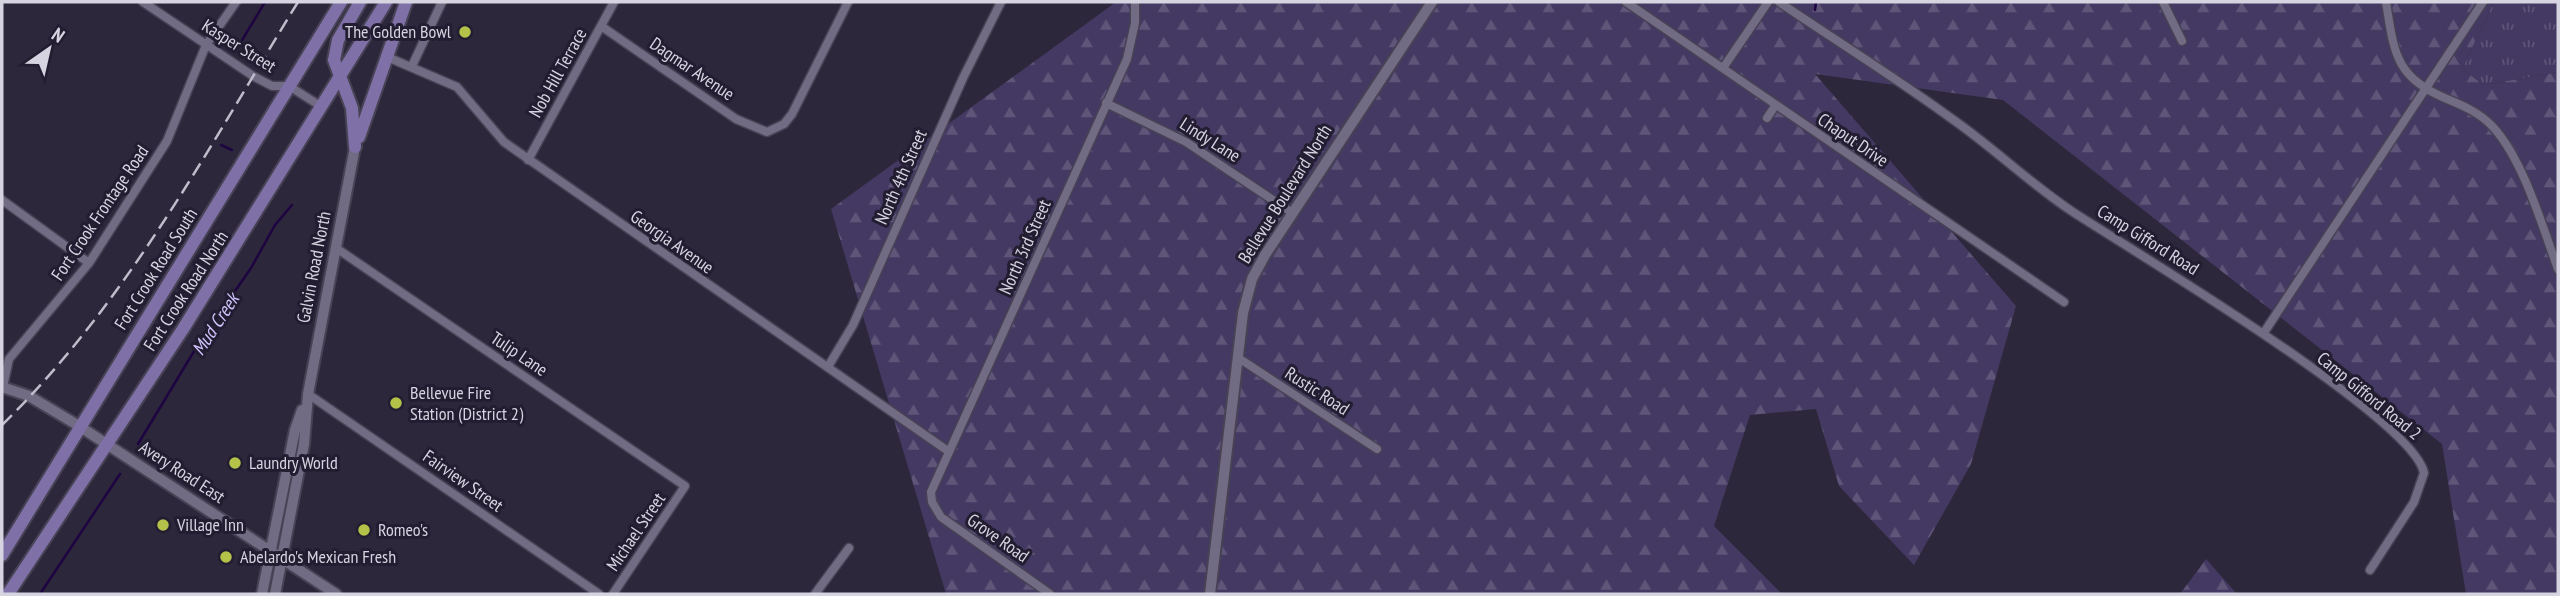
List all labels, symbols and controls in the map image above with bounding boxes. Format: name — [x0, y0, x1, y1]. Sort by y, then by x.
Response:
north arrow — [14, 14, 84, 84]
street label: Kasper Street — [198, 14, 281, 77]
place label: The Golden Bowl — [345, 20, 452, 43]
text: N — [48, 22, 69, 48]
marker: The Golden Bowl — [457, 24, 473, 40]
street label: Nob Hill Terrace — [524, 24, 592, 121]
street label: Dagmar Avenue — [646, 32, 739, 105]
street label: Chaput Drive — [1813, 108, 1893, 172]
street label: Lindy Lane — [1176, 112, 1245, 167]
street label: Bellevue Boulevard North — [1233, 120, 1337, 267]
street label: North 4th Street — [869, 126, 932, 228]
street label: Fort Crook Frontage Road — [46, 141, 153, 285]
street label: North 3rd Street — [993, 196, 1056, 298]
street label: Camp Gifford Road — [2093, 199, 2203, 280]
street label: Fort Crook Road South — [109, 204, 202, 334]
street label: Georgia Avenue — [626, 204, 718, 279]
street label: Galvin Road North — [291, 209, 336, 325]
street label: Fort Crook Road North — [138, 226, 233, 355]
water label: Mud Creek — [186, 286, 245, 360]
street label: Tulip Lane — [486, 326, 552, 381]
street label: Camp Gifford Road 2 — [2313, 347, 2426, 445]
street label: Rustic Road — [1281, 361, 1354, 420]
place label: Bellevue Fire Station (District 2) — [410, 381, 524, 425]
marker: Bellevue Fire Station (District 2) — [388, 395, 404, 411]
street label: Avery Road East — [135, 435, 230, 508]
street label: Fairview Street — [419, 444, 508, 517]
place label: Laundry World — [249, 451, 338, 474]
marker: Laundry World — [227, 455, 243, 471]
street label: Michael Street — [601, 488, 670, 575]
street label: Grove Road — [963, 508, 1034, 567]
place label: Village Inn — [176, 513, 244, 536]
marker: Village Inn — [155, 517, 171, 533]
place label: Romeo's — [378, 518, 428, 541]
marker: Romeo's — [356, 522, 372, 538]
place label: Abelardo's Mexican Fresh — [240, 545, 396, 568]
marker: Abelardo's Mexican Fresh — [218, 549, 234, 565]

